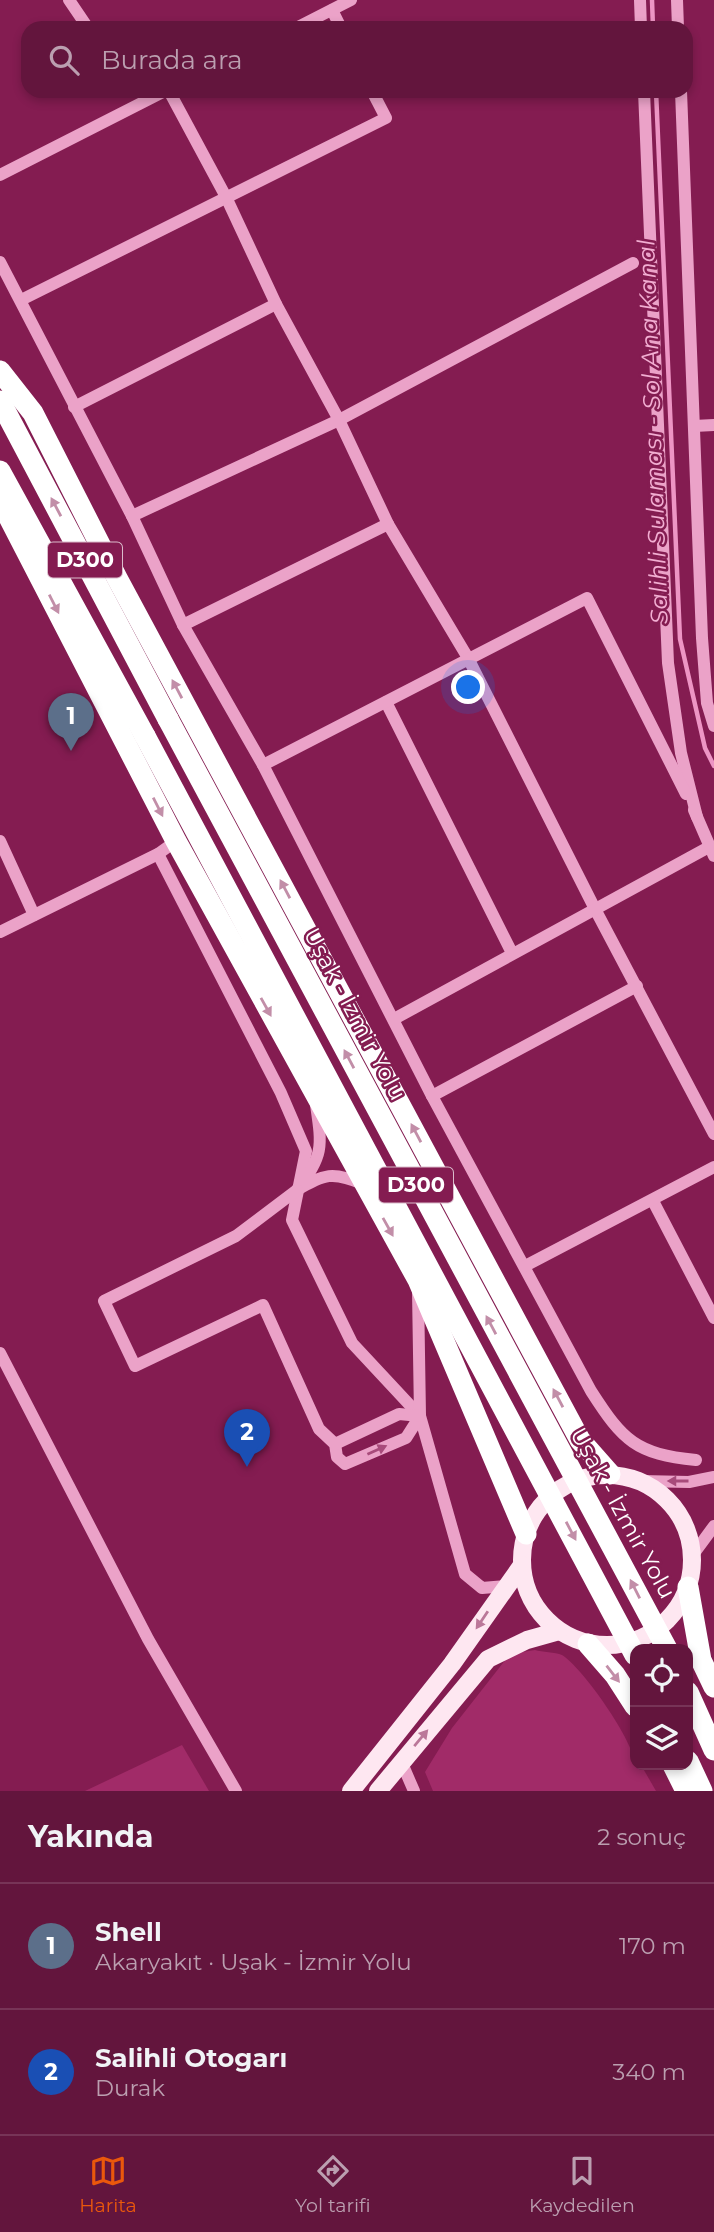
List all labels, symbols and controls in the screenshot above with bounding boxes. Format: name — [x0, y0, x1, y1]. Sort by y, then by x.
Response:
search box — [21, 21, 693, 98]
icon: search — [45, 41, 83, 79]
text: Burada ara — [101, 44, 243, 76]
water label: Salihli Sulaması - Sol Ana Kanal — [631, 239, 674, 625]
one-way arrow — [51, 496, 63, 516]
road number: D300 — [48, 542, 122, 578]
one-way arrow — [48, 594, 59, 614]
your location — [451, 670, 485, 704]
one-way arrow — [171, 679, 183, 699]
pin: 1 — [48, 693, 94, 751]
one-way arrow — [151, 797, 163, 817]
one-way arrow — [279, 880, 291, 899]
street label: Uşak - İzmir Yolu — [298, 923, 412, 1105]
one-way arrow — [260, 997, 272, 1017]
one-way arrow — [343, 1049, 355, 1069]
one-way arrow — [410, 1123, 422, 1143]
road number: D300 — [379, 1168, 453, 1202]
one-way arrow — [382, 1217, 394, 1237]
one-way arrow — [485, 1315, 497, 1334]
one-way arrow — [552, 1388, 564, 1408]
pin: 2 — [224, 1409, 270, 1467]
street label: Uşak - İzmir Yolu — [564, 1422, 682, 1604]
one-way arrow — [366, 1444, 387, 1455]
one-way arrow — [666, 1475, 688, 1487]
one-way arrow — [565, 1521, 577, 1541]
one-way arrow — [629, 1579, 641, 1599]
one-way arrow — [476, 1611, 489, 1630]
map controls — [630, 1644, 693, 1770]
button: locate — [630, 1644, 693, 1707]
one-way arrow — [605, 1665, 619, 1683]
button: layers — [630, 1707, 693, 1770]
one-way arrow — [413, 1729, 428, 1746]
text: Yakında — [28, 1818, 154, 1855]
text: 2 sonuç — [597, 1823, 686, 1851]
text: Shell — [95, 1916, 162, 1948]
text: 1 — [46, 1932, 56, 1960]
text: 170 m — [619, 1932, 686, 1960]
text: Akaryakıt · Uşak - İzmir Yolu — [95, 1948, 412, 1976]
text: Salihli Otogarı — [95, 2042, 287, 2074]
text: 2 — [44, 2058, 58, 2086]
text: 340 m — [612, 2058, 686, 2086]
text: Durak — [95, 2074, 165, 2102]
tab: Harita — [79, 2152, 137, 2217]
tab: Yol tarifi — [295, 2152, 371, 2217]
tab: Kaydedilen — [529, 2152, 635, 2217]

